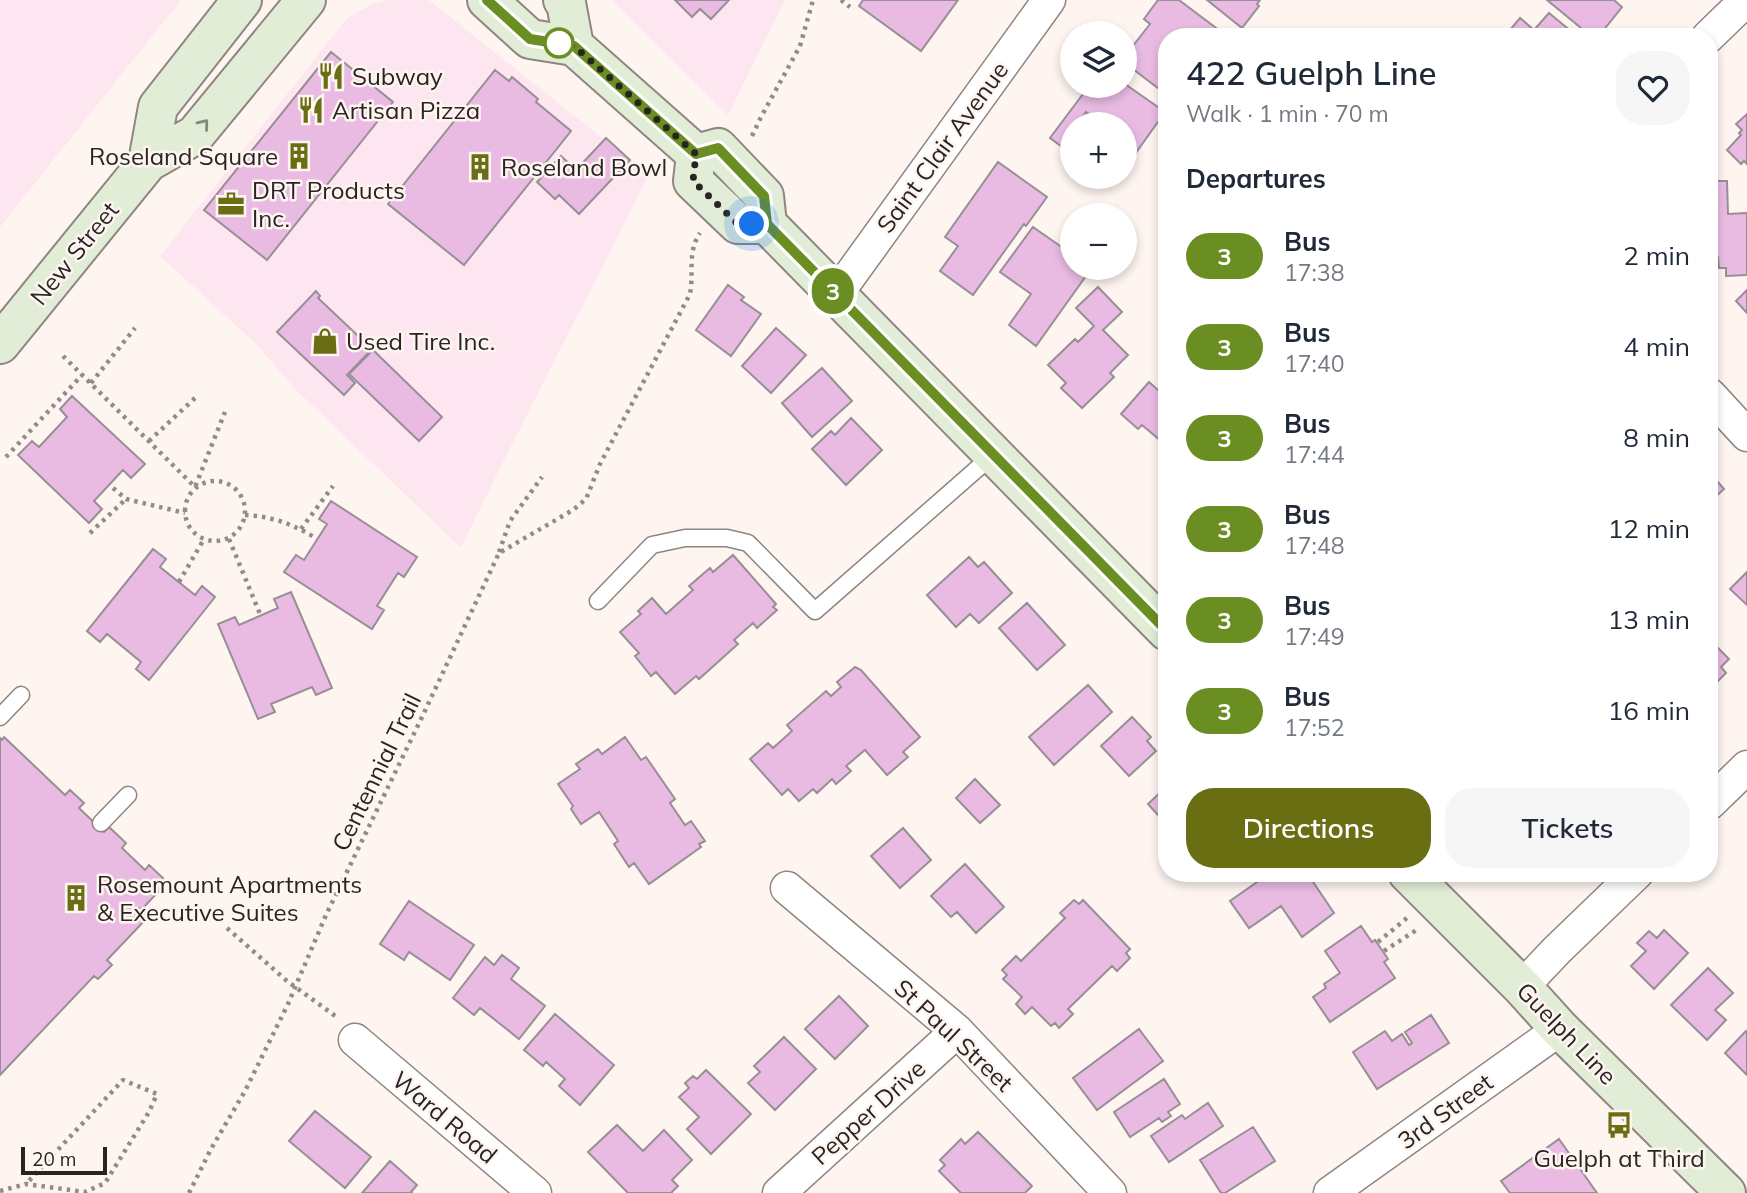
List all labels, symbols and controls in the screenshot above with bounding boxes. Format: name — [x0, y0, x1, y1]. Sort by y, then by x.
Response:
map controls — [1060, 21, 1137, 280]
button: layers — [1060, 21, 1137, 98]
unlabelled marker — [544, 28, 574, 58]
button: heart — [1616, 51, 1690, 125]
text: 422 Guelph Line — [1186, 52, 1437, 93]
street label: Saint Clair Avenue — [870, 55, 1014, 239]
restaurant icon: Subway — [316, 61, 346, 91]
place label: Subway — [352, 61, 443, 91]
restaurant icon: Artisan Pizza — [296, 95, 326, 125]
place label: Artisan Pizza — [332, 95, 480, 125]
text: Walk · 1 min · 70 m — [1186, 99, 1389, 128]
button: + — [1060, 112, 1137, 189]
one-way arrow — [196, 120, 208, 133]
place label: Roseland Square — [89, 141, 278, 171]
building icon: Roseland Square — [284, 141, 314, 171]
building icon: Roseland Bowl — [465, 152, 495, 182]
place label: Roseland Bowl — [501, 152, 667, 182]
text: Departures — [1186, 162, 1326, 195]
place label: DRT Products Inc. — [252, 175, 405, 233]
office icon: DRT Products Inc. — [216, 189, 246, 219]
street label: New Street — [23, 195, 125, 311]
button: − — [1060, 203, 1137, 280]
your location — [734, 206, 769, 241]
text: Bus — [1284, 225, 1330, 258]
text: 2 min — [1623, 239, 1690, 272]
text: 3 — [1217, 241, 1232, 271]
text: 17:38 — [1284, 258, 1344, 287]
line badge: 3 — [810, 268, 856, 314]
text: 3 — [826, 276, 840, 306]
text: Bus — [1284, 316, 1330, 349]
shop icon: Used Tire Inc. — [310, 326, 340, 356]
place label: Used Tire Inc. — [346, 326, 495, 356]
text: 4 min — [1623, 330, 1690, 363]
text: 3 — [1217, 332, 1232, 362]
text: 17:40 — [1284, 349, 1344, 378]
text: Bus — [1284, 407, 1330, 440]
text: 8 min — [1623, 421, 1690, 454]
text: 3 — [1217, 423, 1232, 453]
text: 17:44 — [1284, 440, 1344, 469]
text: Bus — [1284, 498, 1330, 531]
text: 12 min — [1608, 512, 1690, 545]
text: 3 — [1217, 514, 1232, 544]
text: 17:48 — [1284, 531, 1344, 560]
text: Bus — [1284, 589, 1330, 622]
text: 13 min — [1608, 603, 1690, 636]
text: 3 — [1217, 605, 1232, 635]
text: 17:49 — [1284, 622, 1344, 651]
text: Bus — [1284, 680, 1330, 713]
street label: Centennial Trail — [325, 688, 427, 856]
text: 16 min — [1608, 694, 1690, 727]
text: 3 — [1217, 696, 1232, 726]
text: 17:52 — [1284, 713, 1344, 742]
button: Directions — [1186, 788, 1431, 868]
button: Tickets — [1445, 788, 1690, 868]
place label: Rosemount Apartments & Executive Suites — [97, 869, 362, 927]
building icon: Rosemount Apartments & Executive Suites — [61, 883, 91, 913]
street label: St Paul Street — [888, 972, 1020, 1098]
street label: Guelph Line — [1511, 976, 1623, 1090]
street label: Pepper Drive — [805, 1053, 931, 1171]
street label: Ward Road — [386, 1064, 504, 1170]
street label: 3rd Street — [1392, 1067, 1498, 1155]
bus stop icon: Guelph at Third — [1604, 1110, 1634, 1140]
place label: Guelph at Third — [1533, 1143, 1705, 1173]
scale bar — [21, 1144, 107, 1176]
text: 20 m — [32, 1147, 76, 1171]

